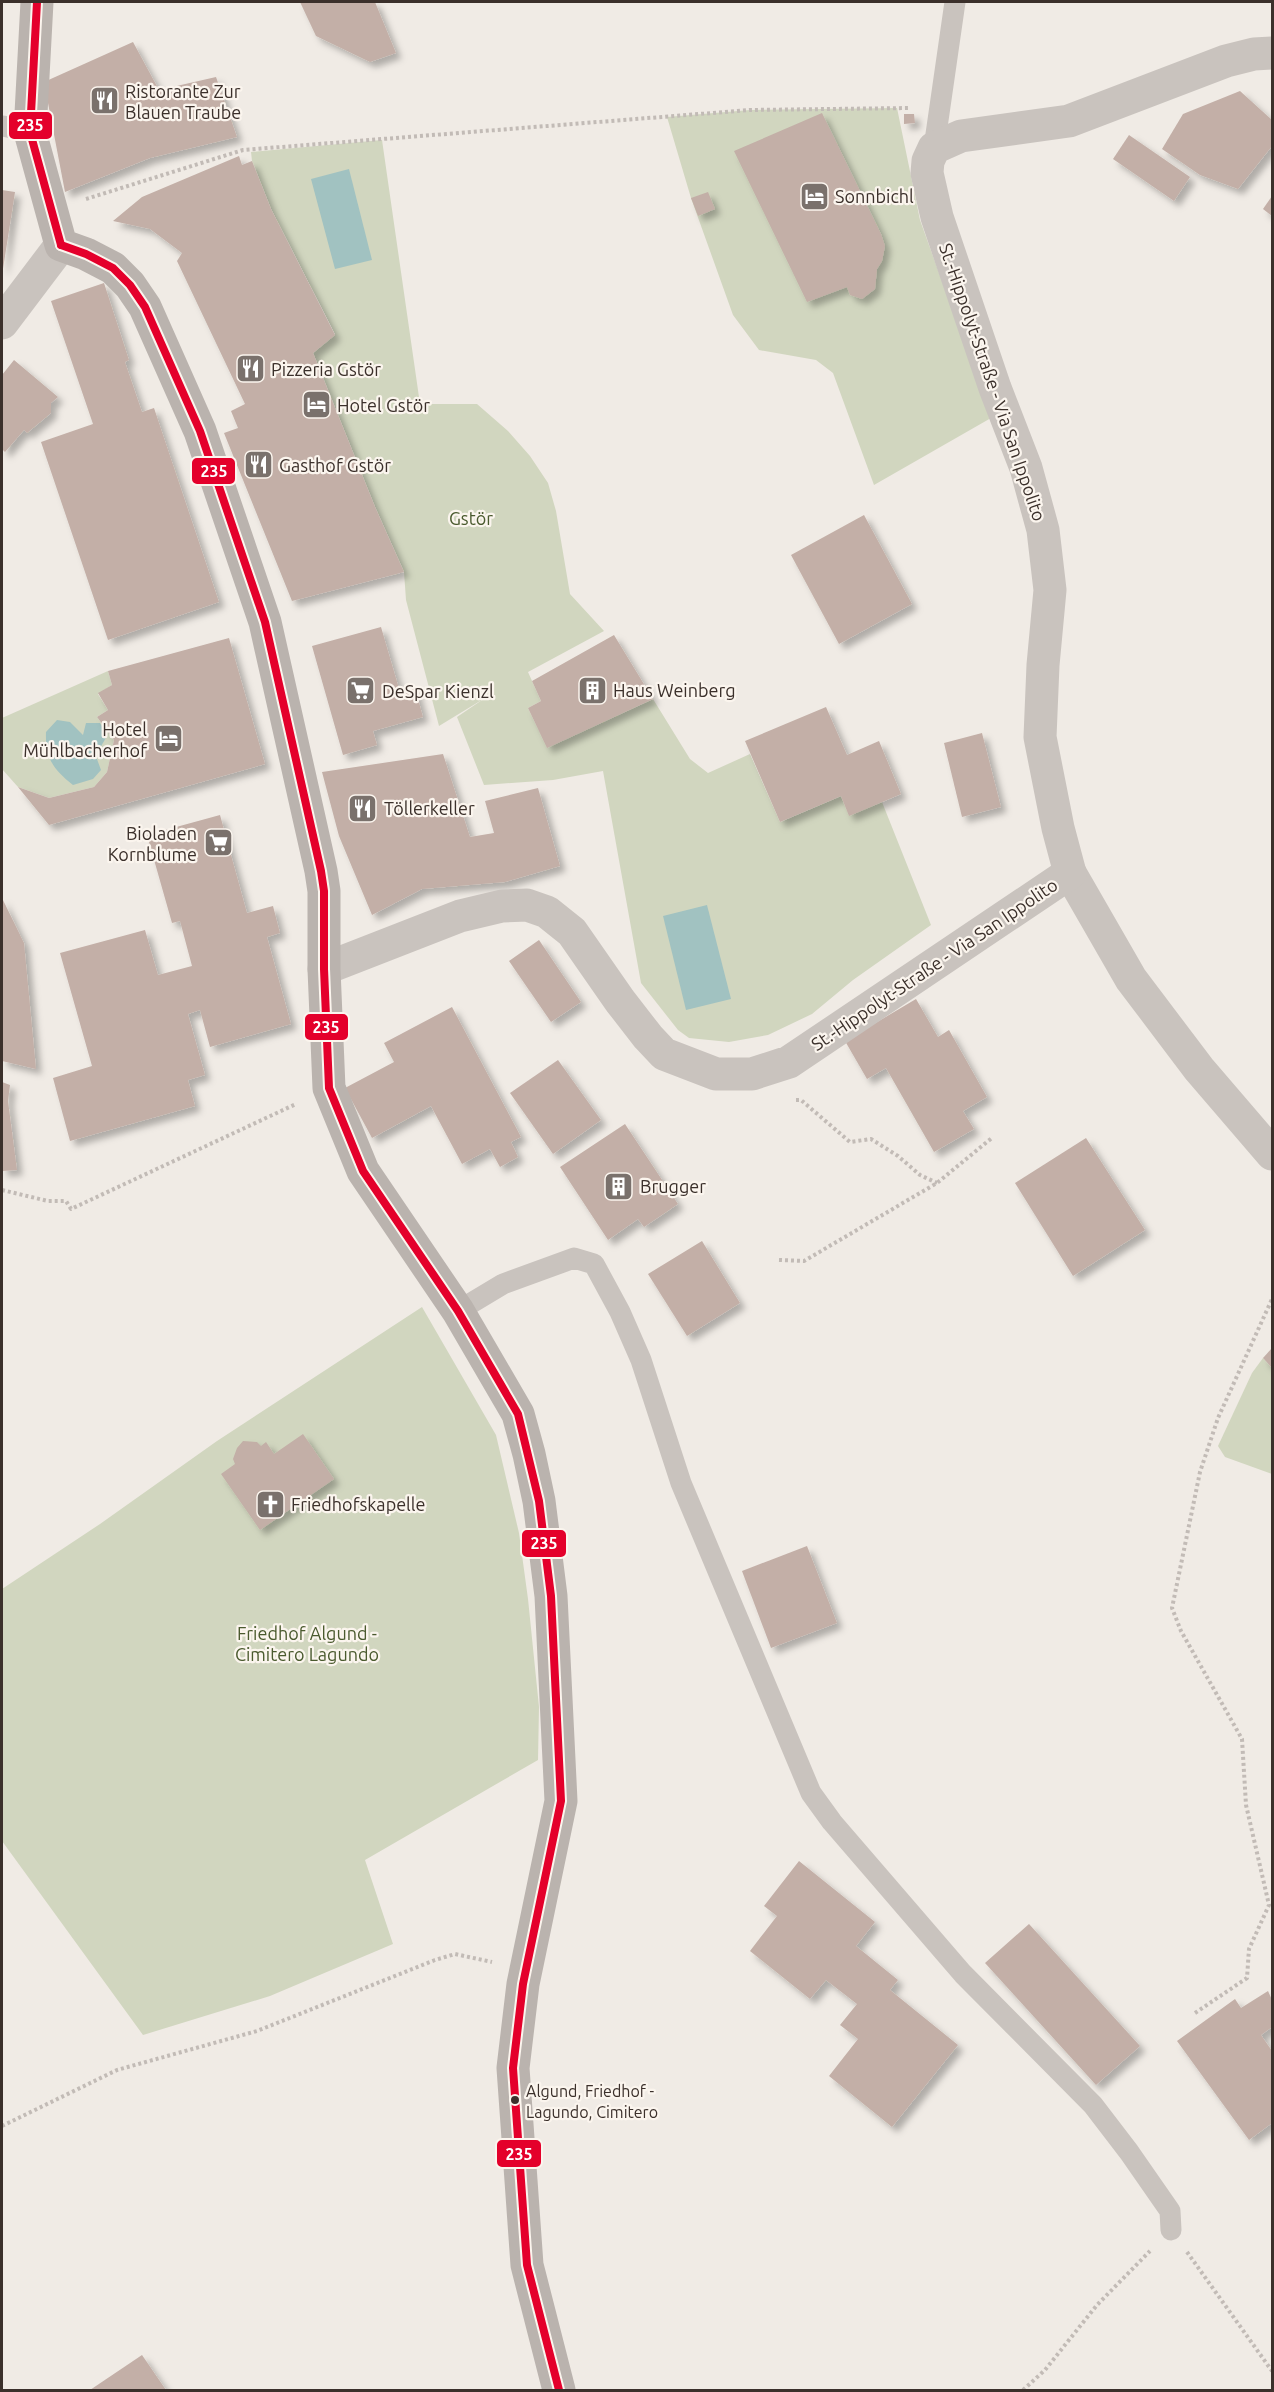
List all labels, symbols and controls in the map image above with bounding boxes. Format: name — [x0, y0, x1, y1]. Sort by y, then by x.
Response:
place label: Ristorante Zur Blauen Traube — [125, 81, 241, 122]
restaurant icon: Ristorante Zur Blauen Traube — [88, 85, 120, 117]
line badge: 235 — [8, 111, 53, 140]
text: 235 — [16, 116, 44, 134]
hotel icon: Sonnbichl — [798, 180, 830, 212]
place label: Sonnbichl — [835, 186, 914, 206]
street label: St.-Hippolyt-Straße - Via San Ippolito — [936, 240, 1050, 524]
restaurant icon: Pizzeria Gstör — [234, 353, 266, 385]
place label: Pizzeria Gstör — [271, 359, 381, 379]
hotel icon: Hotel Gstör — [300, 389, 332, 421]
place label: Hotel Gstör — [337, 395, 430, 415]
restaurant icon: Gasthof Gstör — [242, 449, 274, 481]
place label: Gasthof Gstör — [279, 455, 391, 475]
line badge: 235 — [191, 457, 236, 485]
text: 235 — [200, 462, 228, 480]
park label: Gstör — [449, 508, 493, 528]
building icon: Haus Weinberg — [576, 674, 608, 706]
supermarket icon: DeSpar Kienzl — [345, 675, 377, 707]
place label: Haus Weinberg — [613, 680, 736, 700]
place label: DeSpar Kienzl — [382, 681, 494, 701]
place label: Hotel Mühlbacherhof — [23, 719, 147, 760]
hotel icon: Hotel Mühlbacherhof — [152, 723, 184, 755]
restaurant icon: Töllerkeller — [347, 792, 379, 824]
place label: Töllerkeller — [384, 798, 475, 818]
place label: Bioladen Kornblume — [108, 823, 197, 864]
supermarket icon: Bioladen Kornblume — [202, 827, 234, 859]
street label: St.-Hippolyt-Straße - Via San Ippolito — [807, 874, 1061, 1054]
line badge: 235 — [304, 1013, 349, 1041]
text: 235 — [312, 1018, 340, 1036]
building icon: Brugger — [603, 1170, 635, 1202]
place label: Brugger — [640, 1176, 706, 1196]
church icon: Friedhofskapelle — [254, 1488, 286, 1520]
place label: Friedhofskapelle — [291, 1494, 425, 1514]
line badge: 235 — [521, 1529, 567, 1558]
text: 235 — [530, 1534, 558, 1552]
park label: Friedhof Algund - Cimitero Lagundo — [235, 1623, 379, 1664]
place label: Algund, Friedhof - Lagundo, Cimitero — [526, 2082, 658, 2121]
marker: Algund, Friedhof - Lagundo, Cimitero — [509, 2094, 521, 2106]
line badge: 235 — [496, 2139, 542, 2168]
text: 235 — [505, 2145, 533, 2163]

